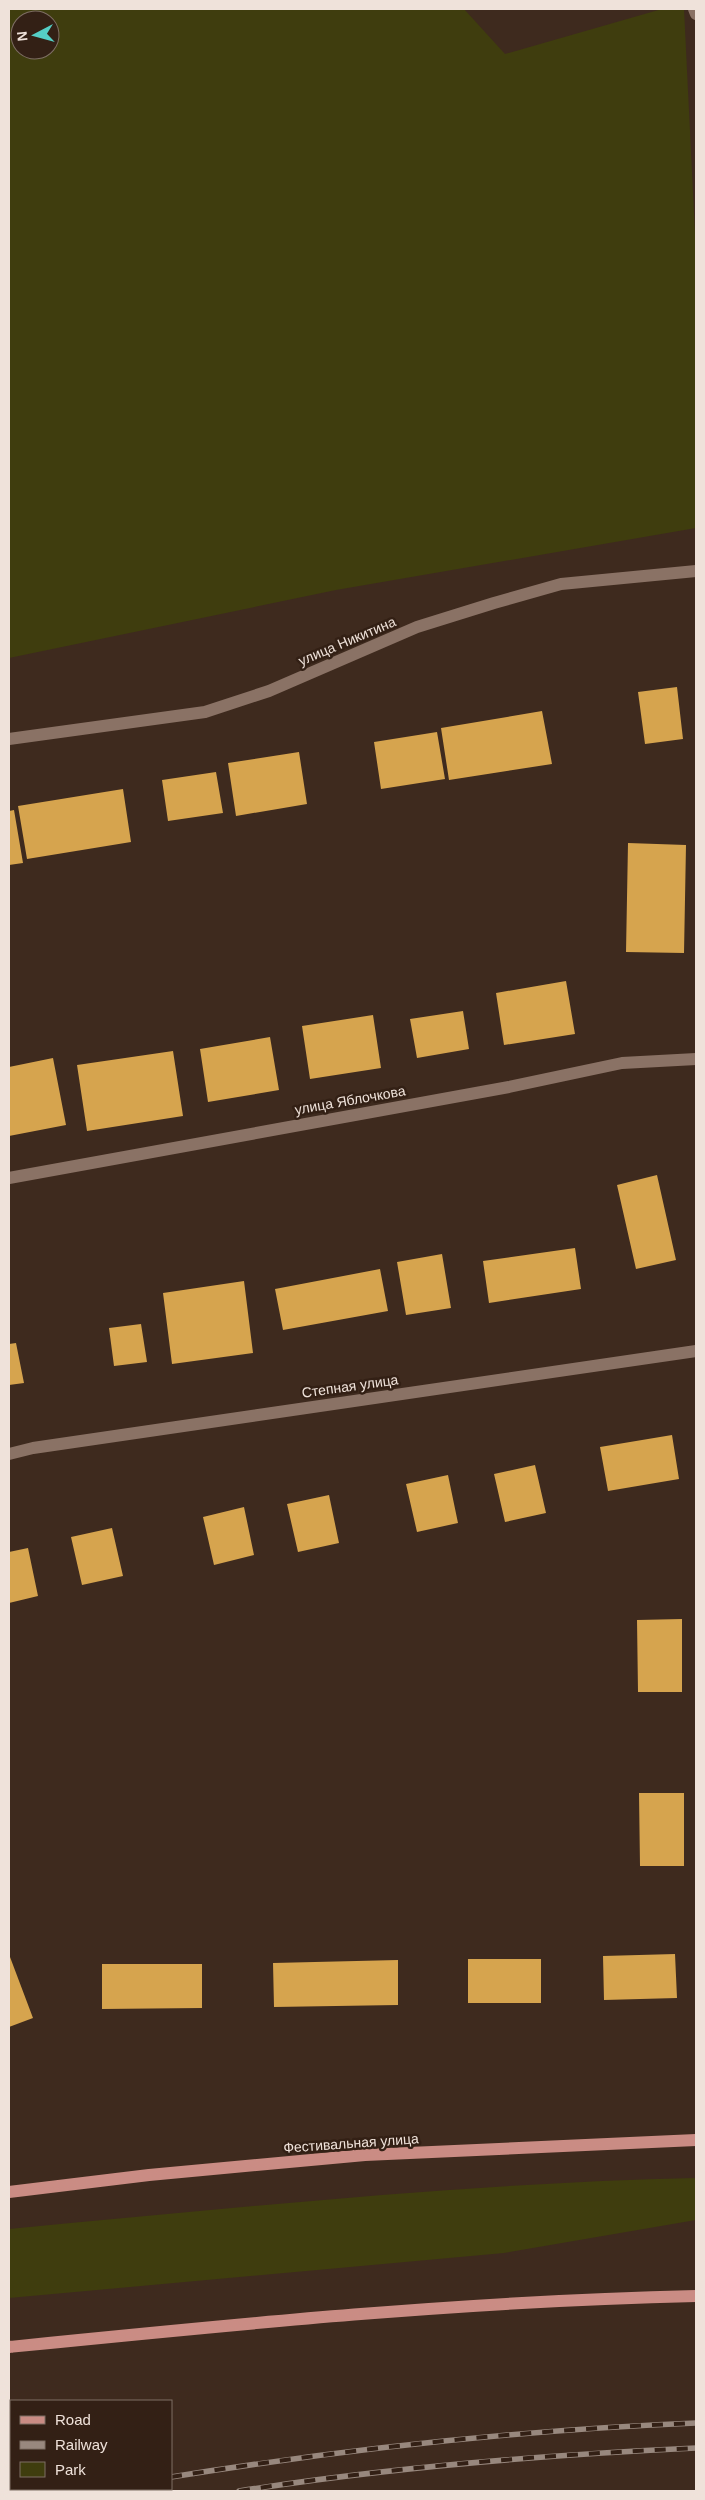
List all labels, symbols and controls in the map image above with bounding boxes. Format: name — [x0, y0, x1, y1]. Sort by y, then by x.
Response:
north arrow — [10, 10, 60, 60]
text: N — [14, 30, 31, 42]
street label: улица Никитина — [296, 613, 398, 669]
street label: улица Яблочкова — [293, 1082, 407, 1118]
street label: Степная улица — [301, 1371, 399, 1401]
street label: Фестивальная улица — [283, 2130, 419, 2156]
legend — [10, 2400, 172, 2490]
text: Road — [55, 2411, 91, 2428]
text: Railway — [55, 2436, 108, 2453]
text: Park — [55, 2461, 86, 2478]

